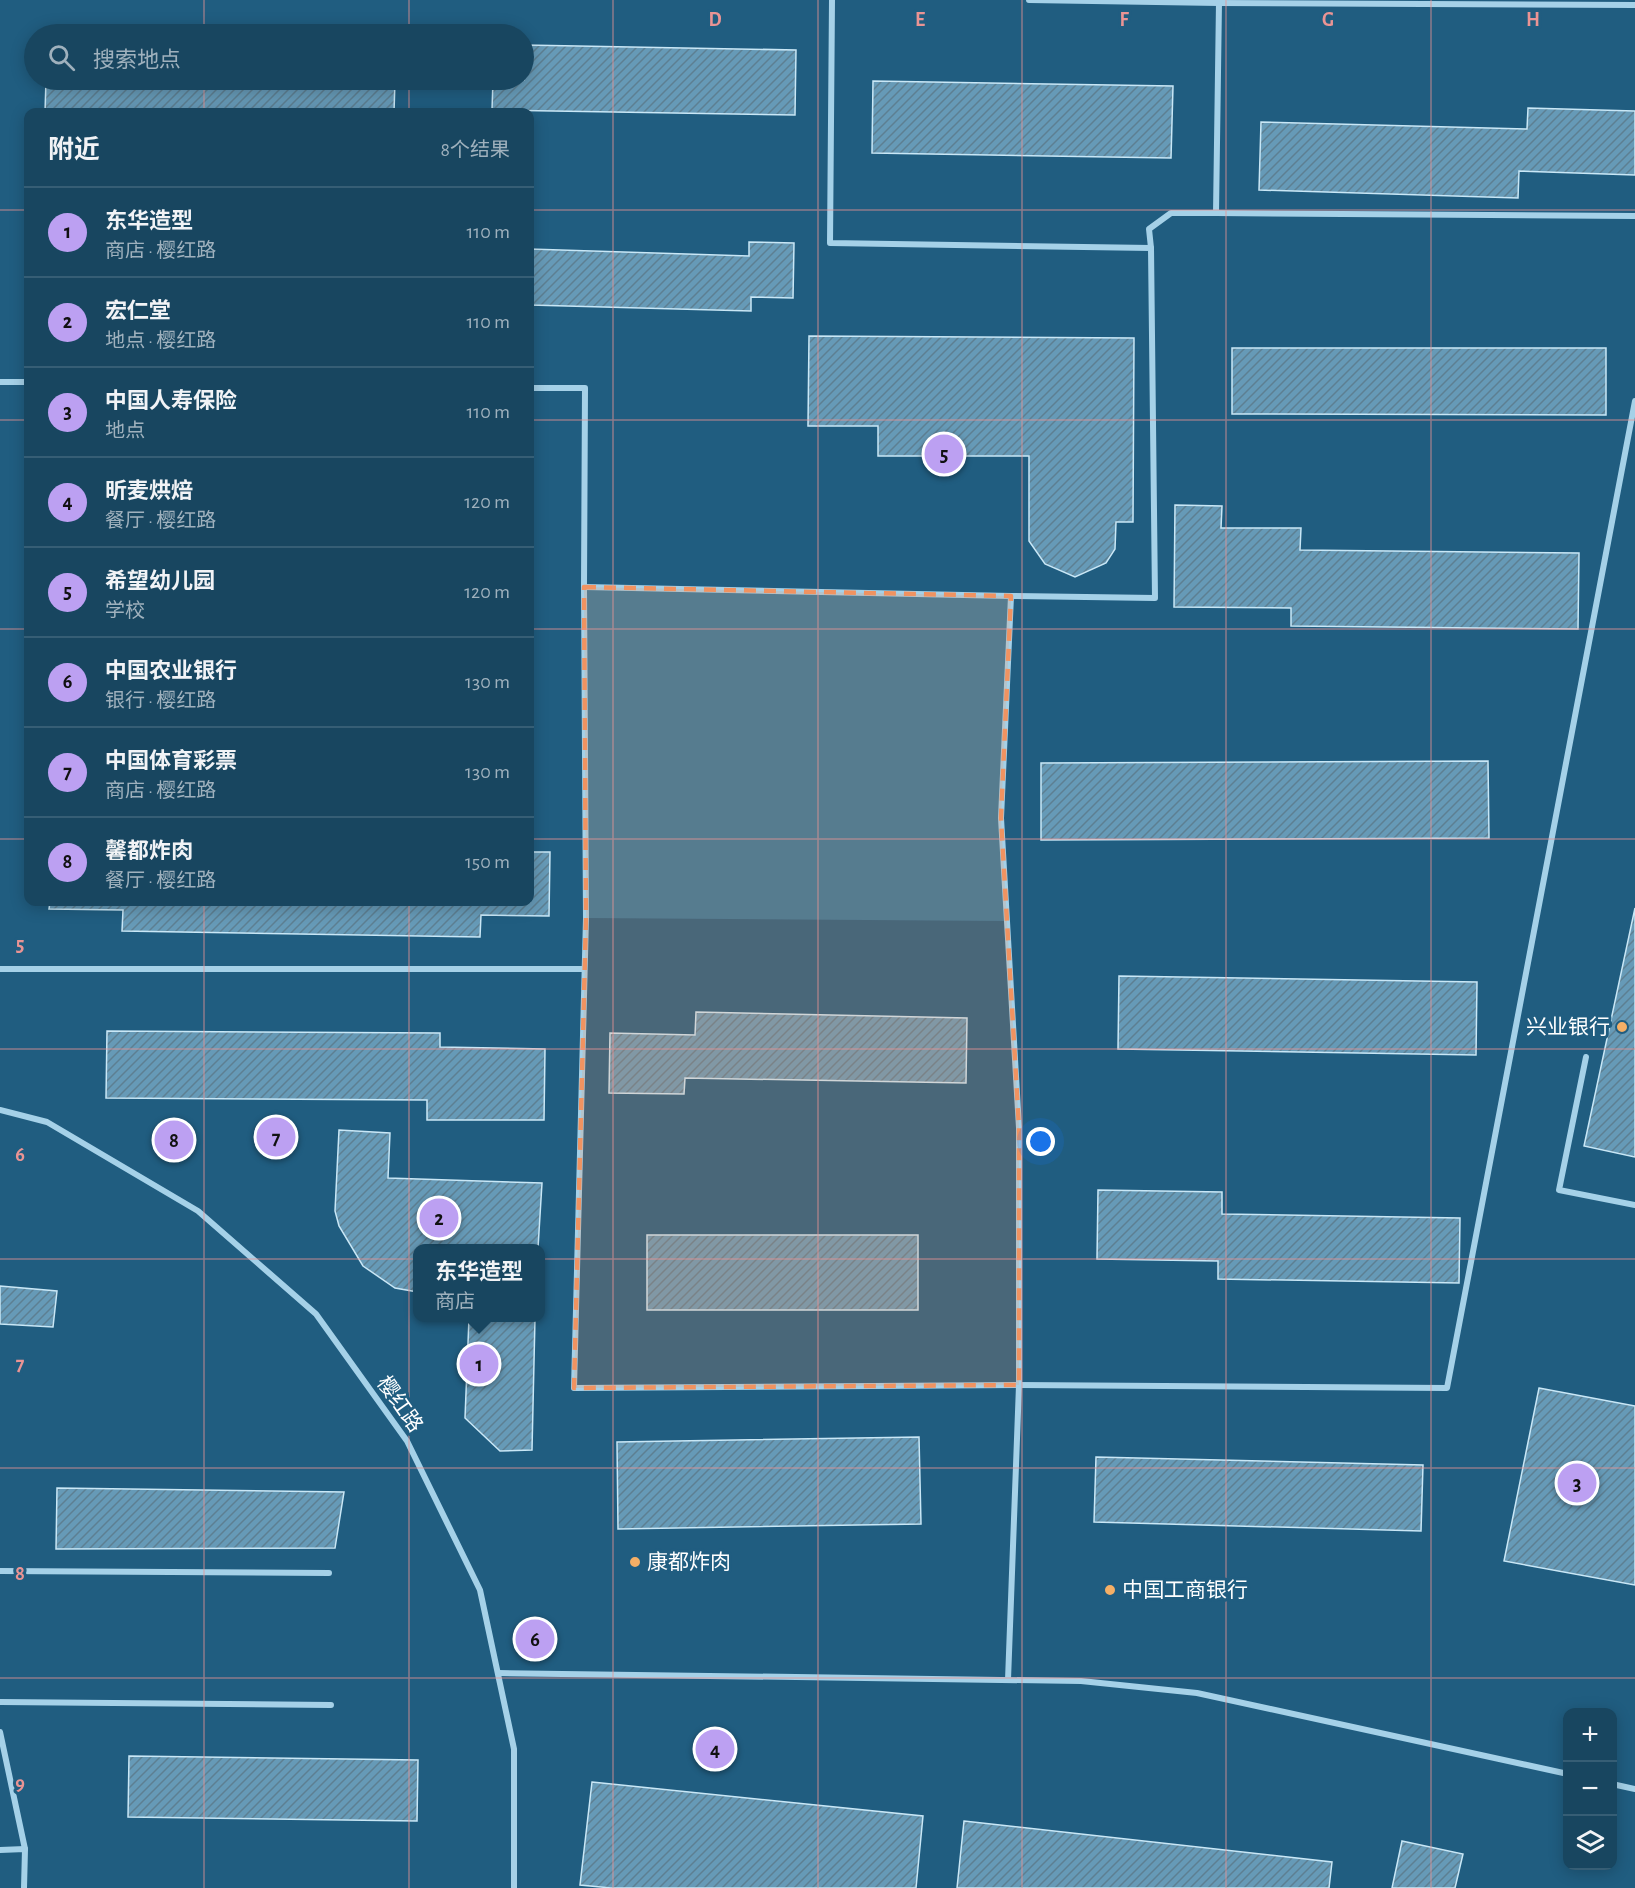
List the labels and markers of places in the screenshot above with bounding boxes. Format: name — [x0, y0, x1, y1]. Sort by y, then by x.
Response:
pin: 5 — [924, 432, 964, 476]
place label: 兴业银行 — [1526, 1016, 1610, 1038]
marker: 兴业银行 — [1615, 1020, 1629, 1034]
pin: 7 — [256, 1114, 296, 1160]
pin: 8 — [154, 1118, 194, 1162]
pin: 2 — [420, 1196, 458, 1240]
pin: 1 — [460, 1342, 498, 1386]
pin: 3 — [1558, 1460, 1596, 1506]
place label: 康都炸肉 — [647, 1551, 731, 1573]
marker: 康都炸肉 — [628, 1555, 642, 1569]
place label: 中国工商银行 — [1122, 1579, 1248, 1601]
marker: 中国工商银行 — [1103, 1583, 1117, 1597]
pin: 6 — [516, 1616, 554, 1662]
pin: 4 — [696, 1726, 734, 1772]

